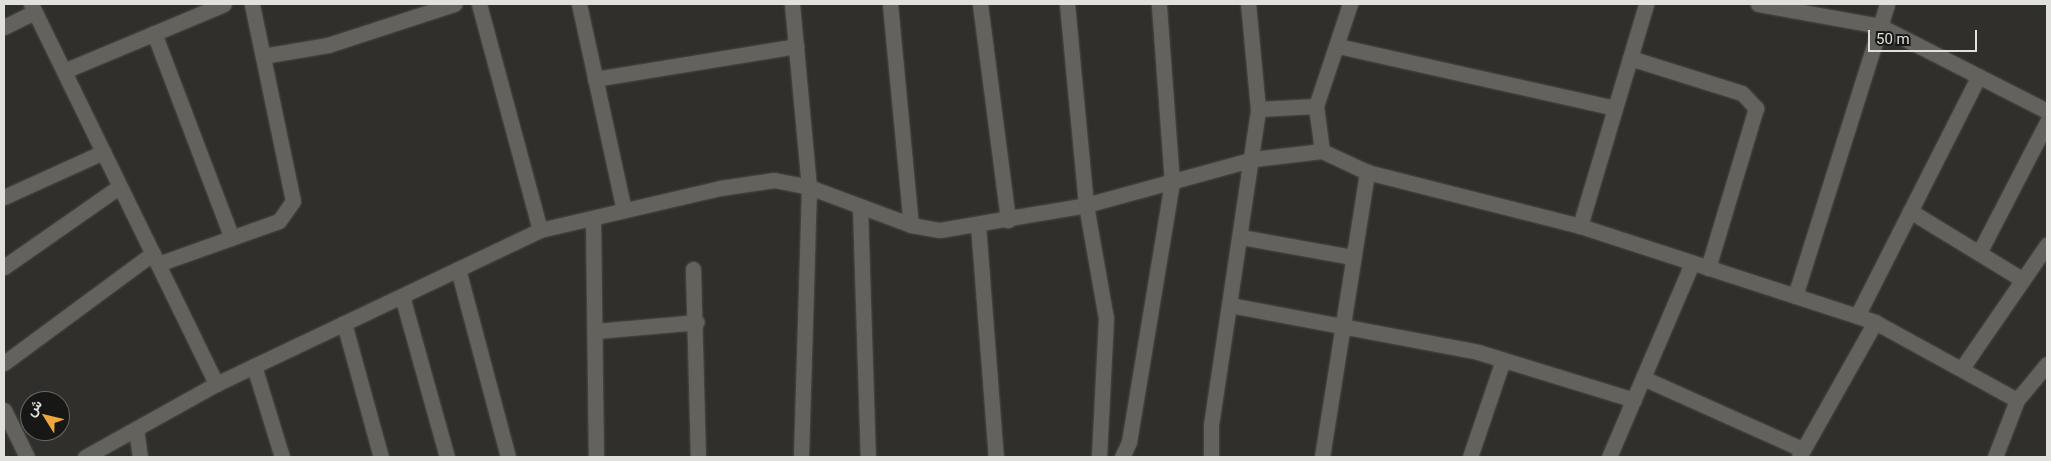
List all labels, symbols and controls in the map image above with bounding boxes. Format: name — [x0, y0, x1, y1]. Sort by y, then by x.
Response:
scale bar — [1871, 20, 1980, 52]
text: 50 m — [1876, 30, 1910, 48]
north arrow — [20, 391, 70, 441]
text: ش — [22, 396, 45, 419]

